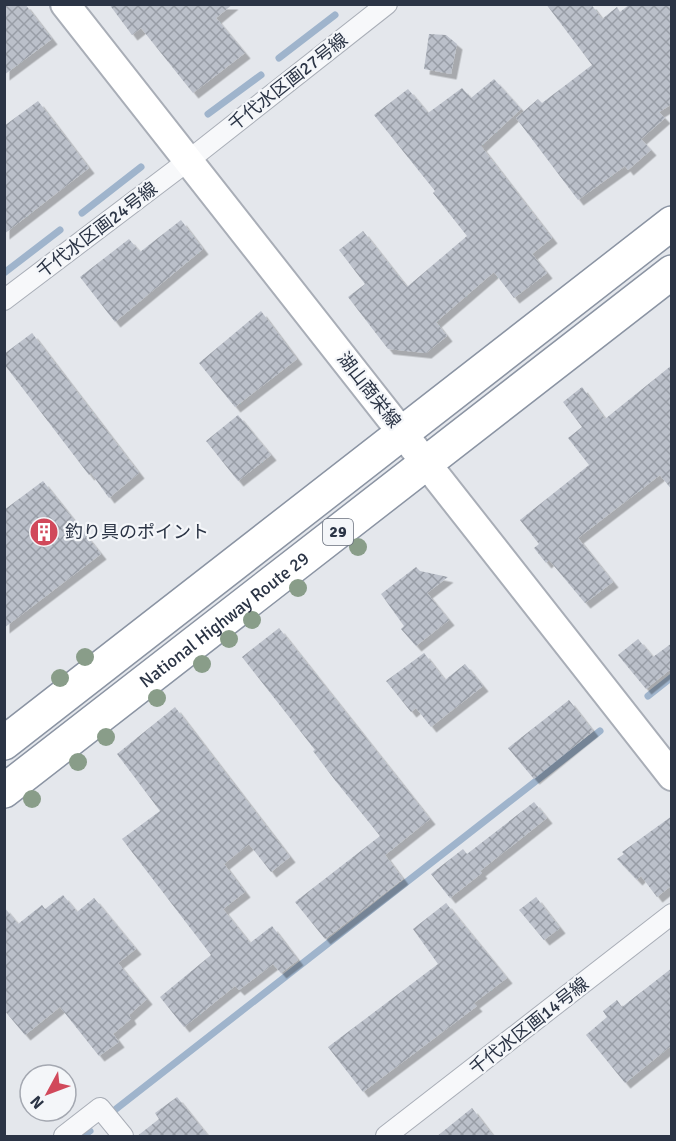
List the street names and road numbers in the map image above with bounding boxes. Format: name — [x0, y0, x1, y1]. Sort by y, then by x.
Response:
street label: 千代水区画27号線 — [224, 29, 352, 135]
street label: 千代水区画24号線 — [32, 177, 162, 283]
street label: 湖山商栄線 — [333, 348, 405, 432]
road number: 29 — [323, 519, 353, 545]
street label: National Highway Route 29 — [135, 547, 313, 693]
street label: 千代水区画14号線 — [465, 973, 593, 1079]

